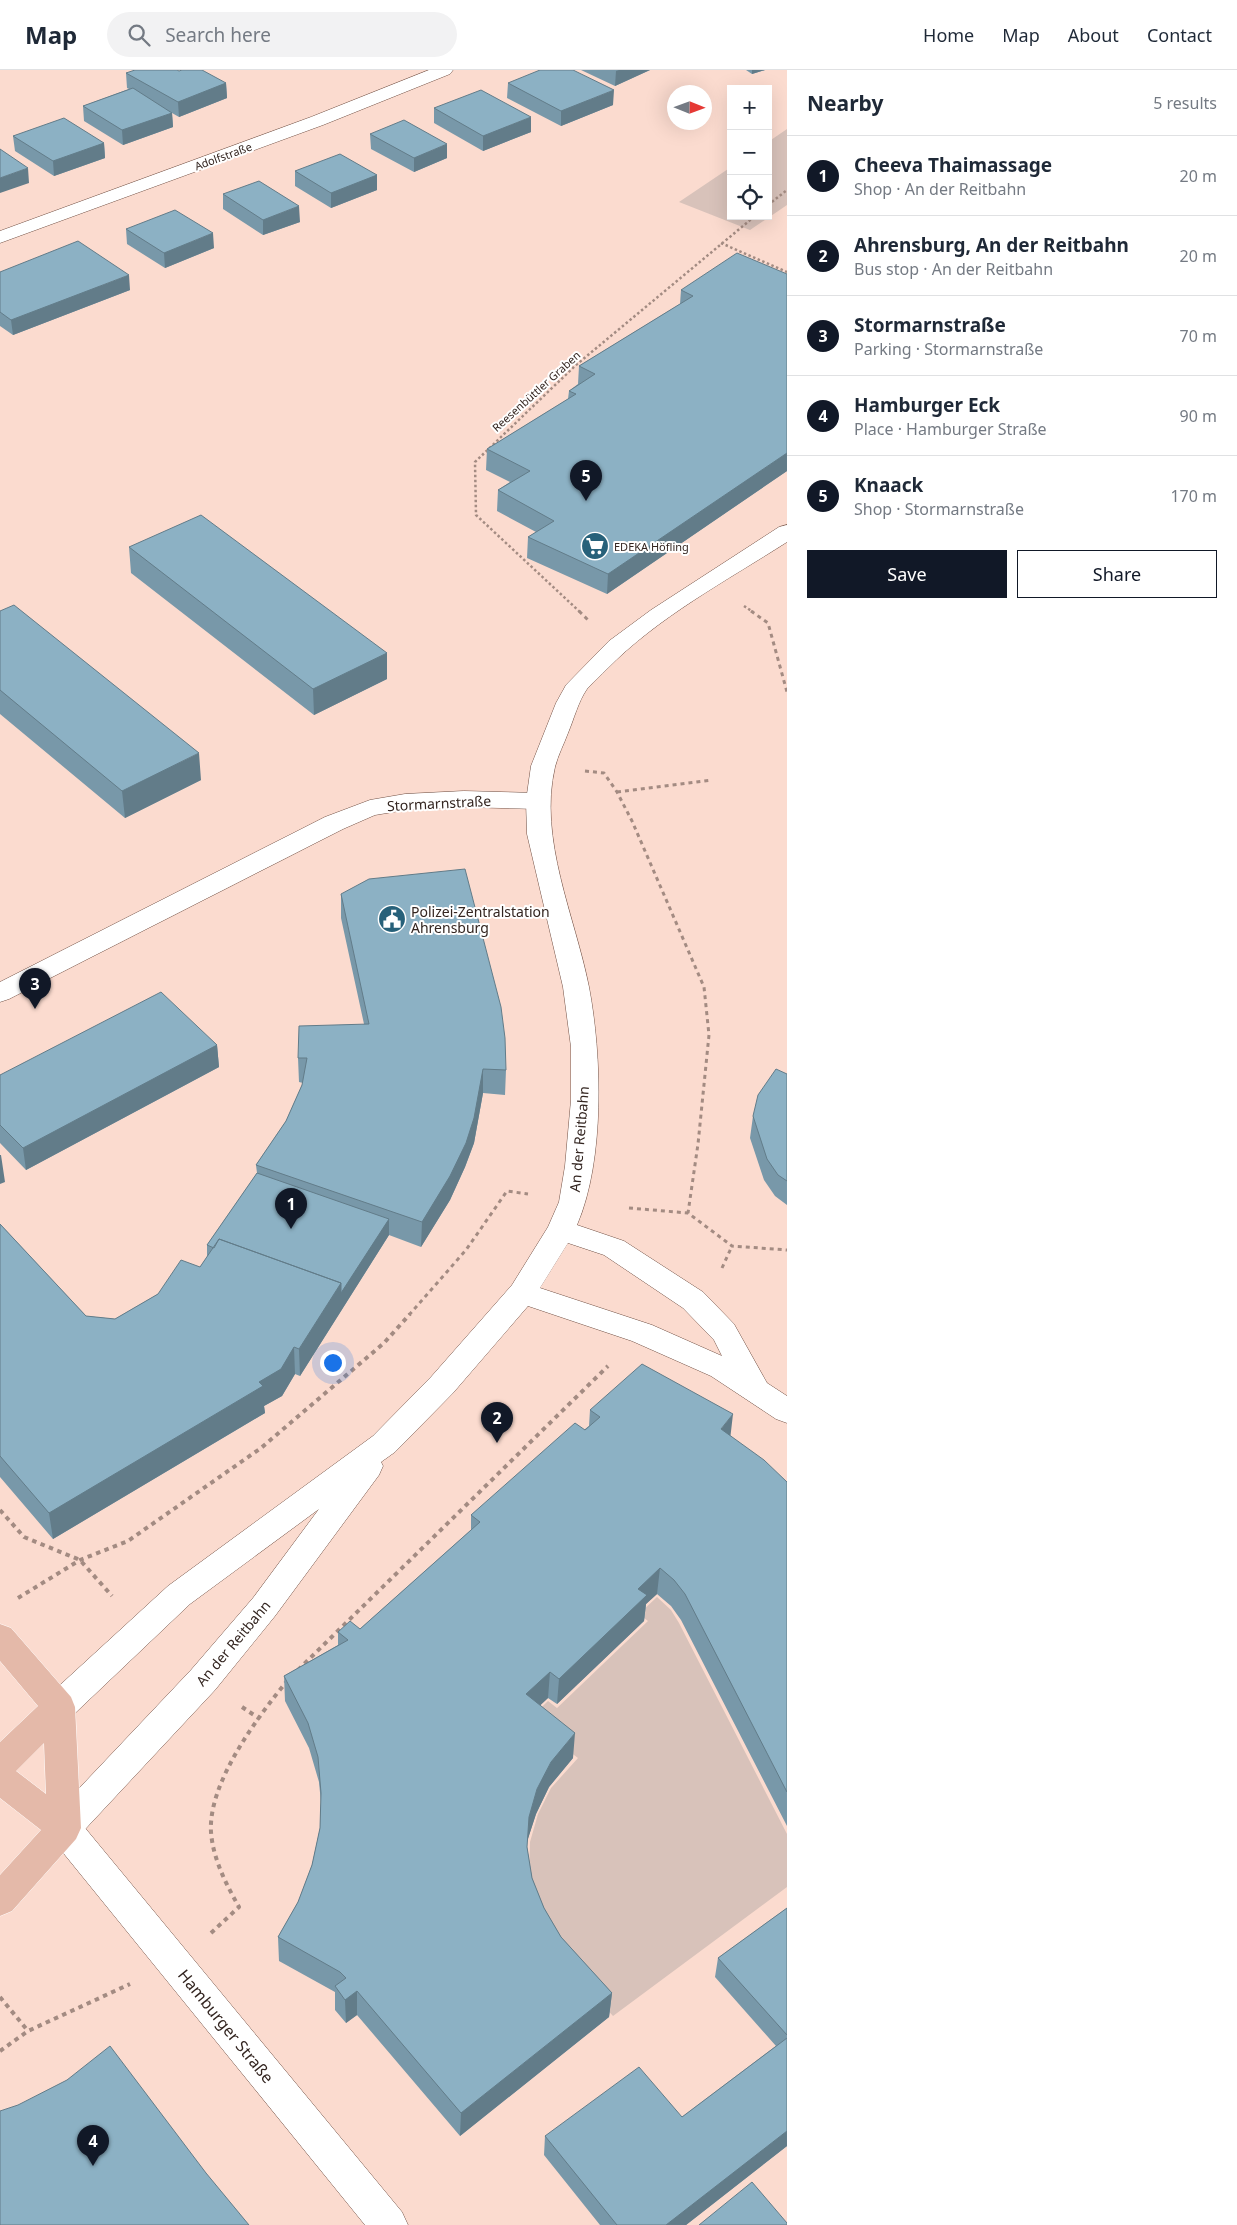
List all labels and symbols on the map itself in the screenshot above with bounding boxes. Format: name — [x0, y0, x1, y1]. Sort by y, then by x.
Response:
north arrow — [667, 85, 712, 130]
street label: Adolfstraße — [192, 139, 254, 173]
street label: Reesenbüttler Graben — [489, 347, 583, 435]
pin: 5 — [570, 460, 602, 501]
supermarket icon: EDEKA Höfling — [580, 531, 610, 561]
place label: EDEKA Höfling — [614, 539, 689, 554]
street label: Stormarnstraße — [386, 791, 492, 815]
place label: Polizei-Zentralstation Ahrensburg — [411, 902, 550, 937]
public building icon: Polizei-Zentralstation Ahrensburg — [377, 904, 407, 934]
pin: 3 — [19, 968, 51, 1009]
street label: An der Reitbahn — [565, 1085, 593, 1193]
pin: 1 — [275, 1188, 307, 1229]
your location — [320, 1350, 346, 1376]
pin: 2 — [481, 1402, 513, 1443]
street label: An der Reitbahn — [192, 1596, 274, 1690]
street label: Hamburger Straße — [173, 1964, 279, 2088]
pin: 4 — [77, 2125, 109, 2166]

